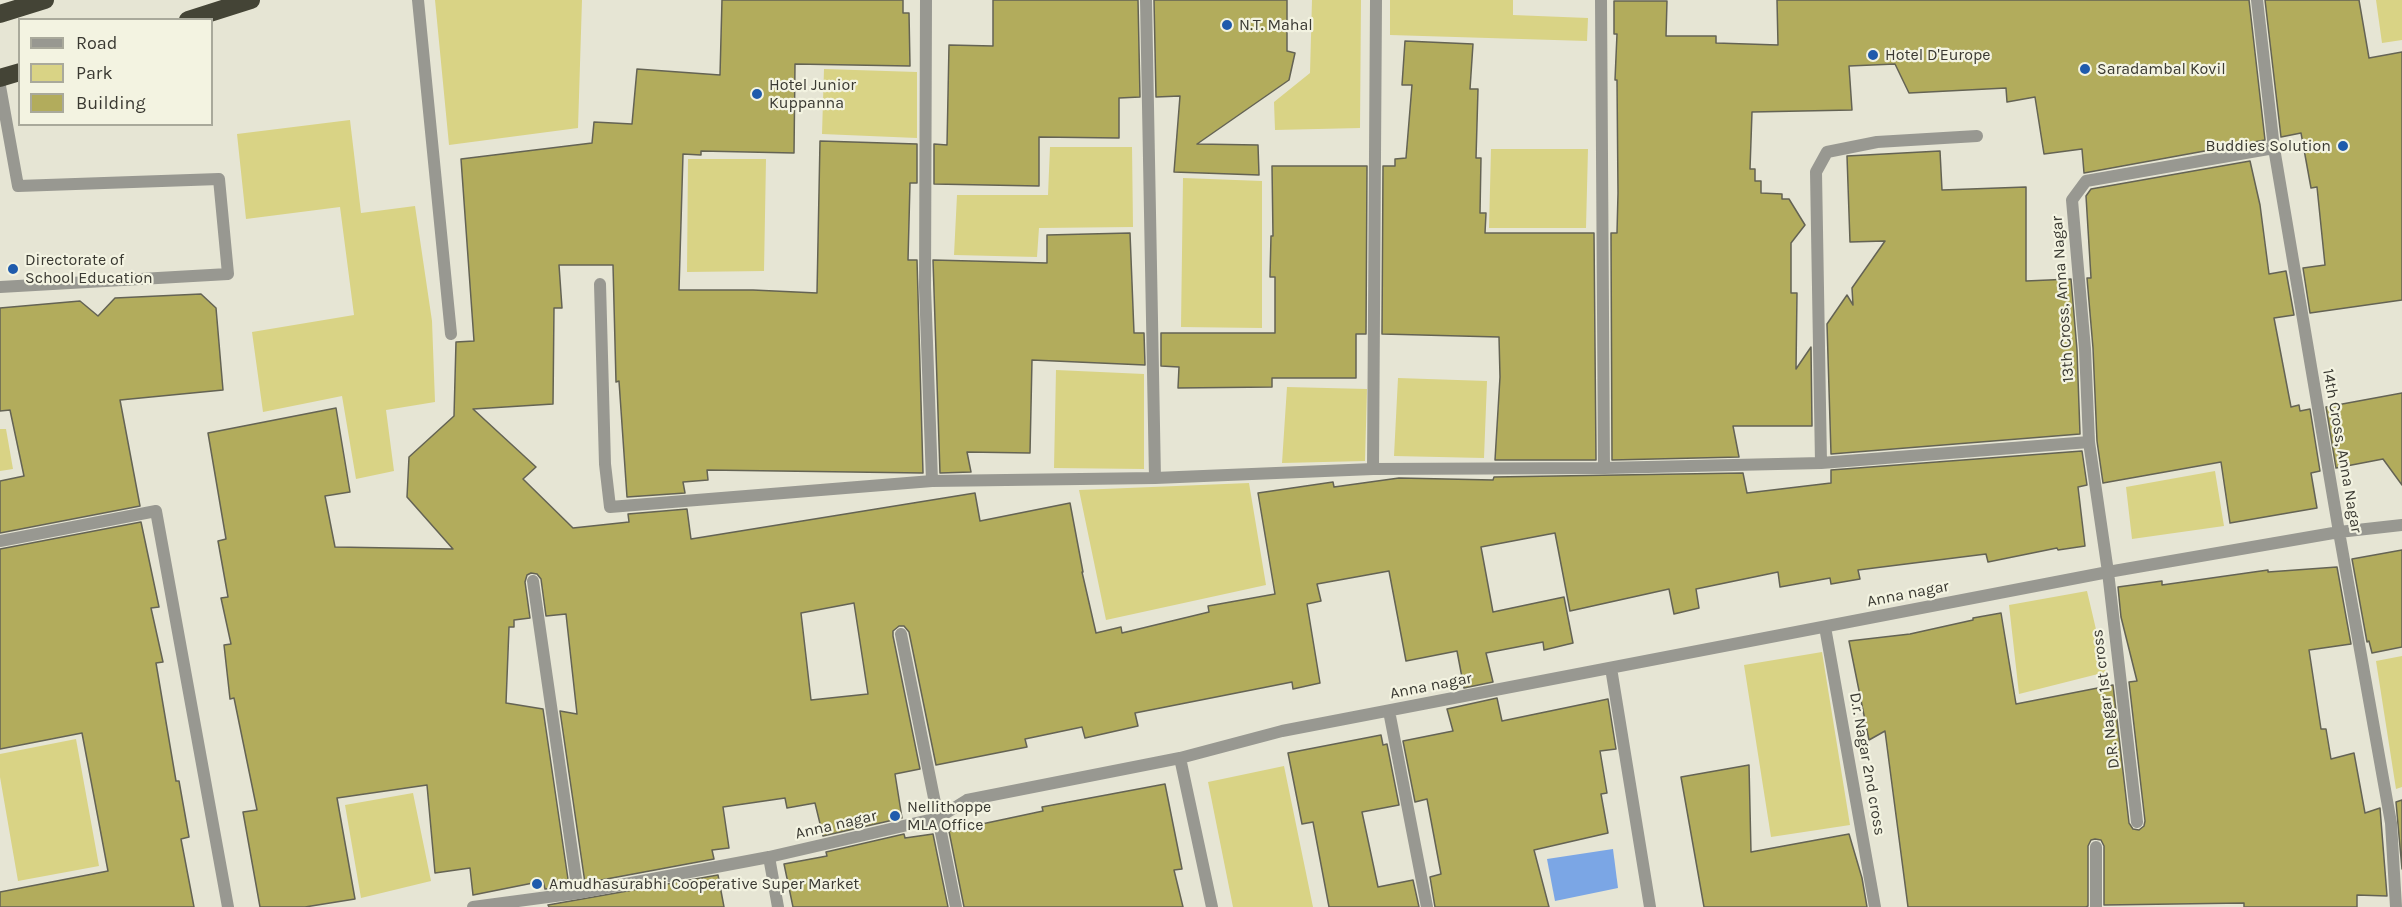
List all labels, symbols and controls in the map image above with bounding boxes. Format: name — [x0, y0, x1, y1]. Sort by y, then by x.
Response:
place label: N.T. Mahal — [1239, 15, 1313, 35]
legend — [18, 18, 213, 126]
marker: N.T. Mahal — [1220, 18, 1234, 32]
text: Road — [76, 32, 117, 54]
place label: Hotel D'Europe — [1885, 45, 1990, 65]
marker: Hotel D'Europe — [1866, 48, 1880, 62]
place label: Saradambal Kovil — [2097, 59, 2226, 79]
text: Park — [76, 62, 113, 84]
marker: Saradambal Kovil — [2078, 62, 2092, 76]
place label: Hotel Junior Kuppanna — [769, 75, 856, 113]
marker: Hotel Junior Kuppanna — [750, 87, 764, 101]
text: Building — [76, 92, 146, 114]
place label: Buddies Solution — [2205, 136, 2331, 156]
marker: Buddies Solution — [2336, 139, 2350, 153]
street label: 13th Cross, Anna Nagar — [2048, 215, 2078, 383]
place label: Directorate of School Education — [25, 250, 153, 288]
marker: Directorate of School Education — [6, 262, 20, 276]
street label: 14th Cross, Anna Nagar — [2318, 367, 2366, 535]
street label: Anna nagar — [1865, 577, 1951, 611]
street label: D.R. Nagar 1st cross — [2088, 628, 2124, 770]
street label: Anna nagar — [1388, 669, 1474, 703]
street label: D.r. Nagar 2nd cross — [1845, 691, 1889, 837]
place label: Nellithoppe MLA Office — [907, 797, 991, 835]
street label: Anna nagar — [793, 806, 879, 844]
marker: Nellithoppe MLA Office — [888, 809, 902, 823]
place label: Amudhasurabhi Cooperative Super Market — [549, 874, 859, 894]
marker: Amudhasurabhi Cooperative Super Market — [530, 877, 544, 891]

